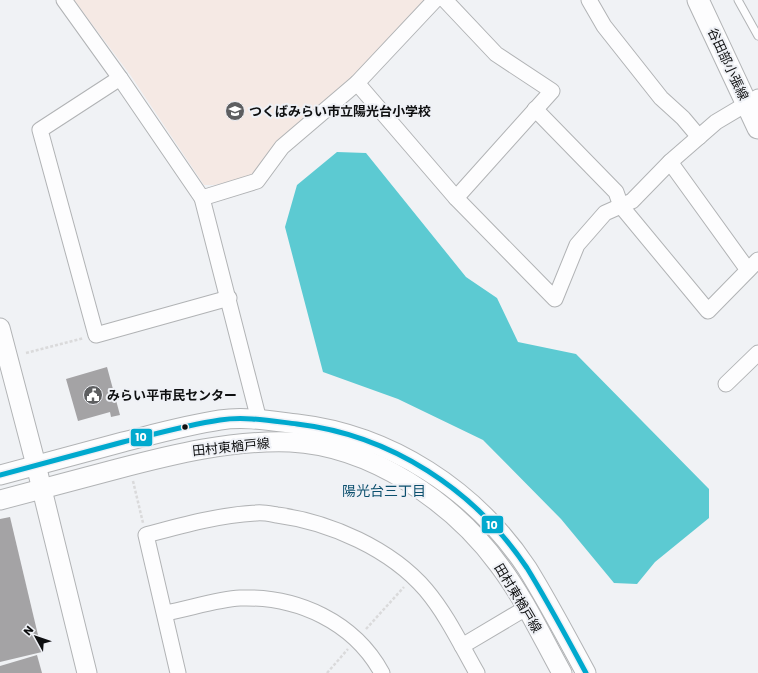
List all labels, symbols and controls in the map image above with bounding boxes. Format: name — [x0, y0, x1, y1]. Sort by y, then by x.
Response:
street label: 谷田部小張線 — [703, 25, 753, 103]
school or university icon: つくばみらい市立陽光台小学校 — [224, 100, 246, 122]
place label: つくばみらい市立陽光台小学校 — [249, 102, 431, 121]
public building icon: みらい平市民センター — [82, 384, 104, 406]
place label: みらい平市民センター — [107, 386, 237, 405]
unlabelled marker — [180, 422, 190, 432]
line badge: 10 — [130, 428, 153, 447]
text: 10 — [135, 429, 147, 445]
street label: 田村東楢戸線 — [191, 433, 271, 461]
district label: 陽光台三丁目 — [342, 481, 426, 501]
line badge: 10 — [481, 515, 504, 534]
text: 10 — [486, 517, 498, 533]
street label: 田村東楢戸線 — [490, 560, 546, 636]
north arrow — [16, 617, 56, 657]
text: N — [20, 622, 37, 639]

